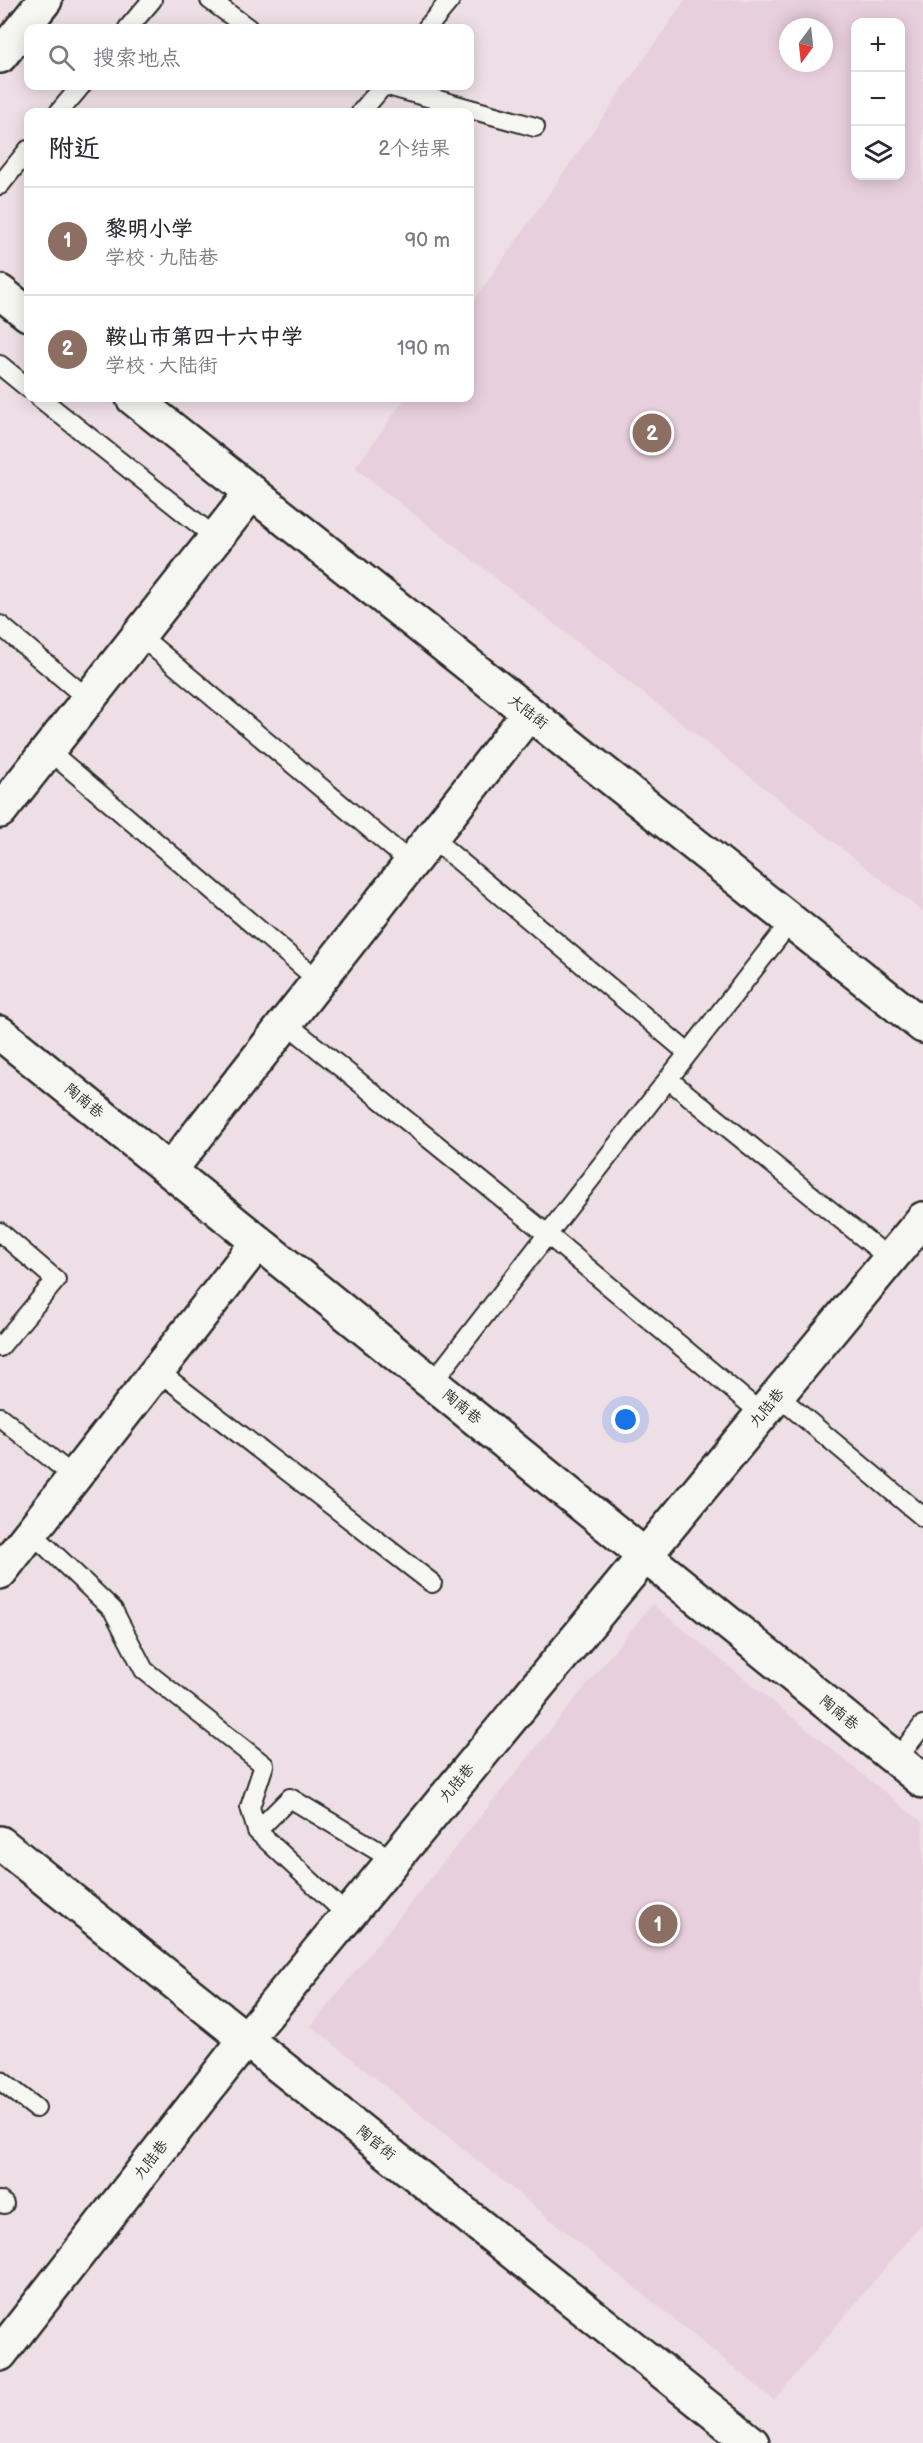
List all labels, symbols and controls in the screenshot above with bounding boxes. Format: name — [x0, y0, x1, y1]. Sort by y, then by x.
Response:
north arrow — [779, 18, 833, 72]
map controls — [851, 18, 905, 180]
button: + — [851, 18, 905, 72]
search box — [24, 24, 474, 90]
icon: search — [45, 41, 78, 74]
text: 搜索地点 — [93, 45, 181, 72]
button: − — [851, 72, 905, 126]
button: layers — [851, 126, 905, 180]
text: 附近 — [48, 134, 100, 165]
text: 2个结果 — [378, 137, 450, 161]
text: 黎明小学 — [105, 216, 193, 243]
text: 1 — [63, 229, 72, 253]
text: 90 m — [405, 229, 450, 253]
text: 学校 · 九陆巷 — [105, 246, 218, 270]
text: 鞍山市第四十六中学 — [105, 324, 303, 351]
text: 2 — [62, 337, 73, 361]
text: 190 m — [397, 337, 450, 361]
text: 学校 · 大陆街 — [105, 354, 218, 378]
pin: 2 — [632, 410, 672, 456]
street label: 大陆街 — [504, 691, 552, 733]
street label: 陶南巷 — [61, 1079, 107, 1123]
street label: 陶南巷 — [439, 1385, 485, 1429]
street label: 九陆巷 — [745, 1385, 789, 1431]
your location — [611, 1405, 640, 1434]
street label: 陶南巷 — [816, 1691, 862, 1735]
street label: 九陆巷 — [435, 1760, 479, 1806]
pin: 1 — [638, 1902, 678, 1946]
street label: 陶官街 — [353, 2121, 399, 2165]
street label: 九陆巷 — [130, 2136, 172, 2184]

